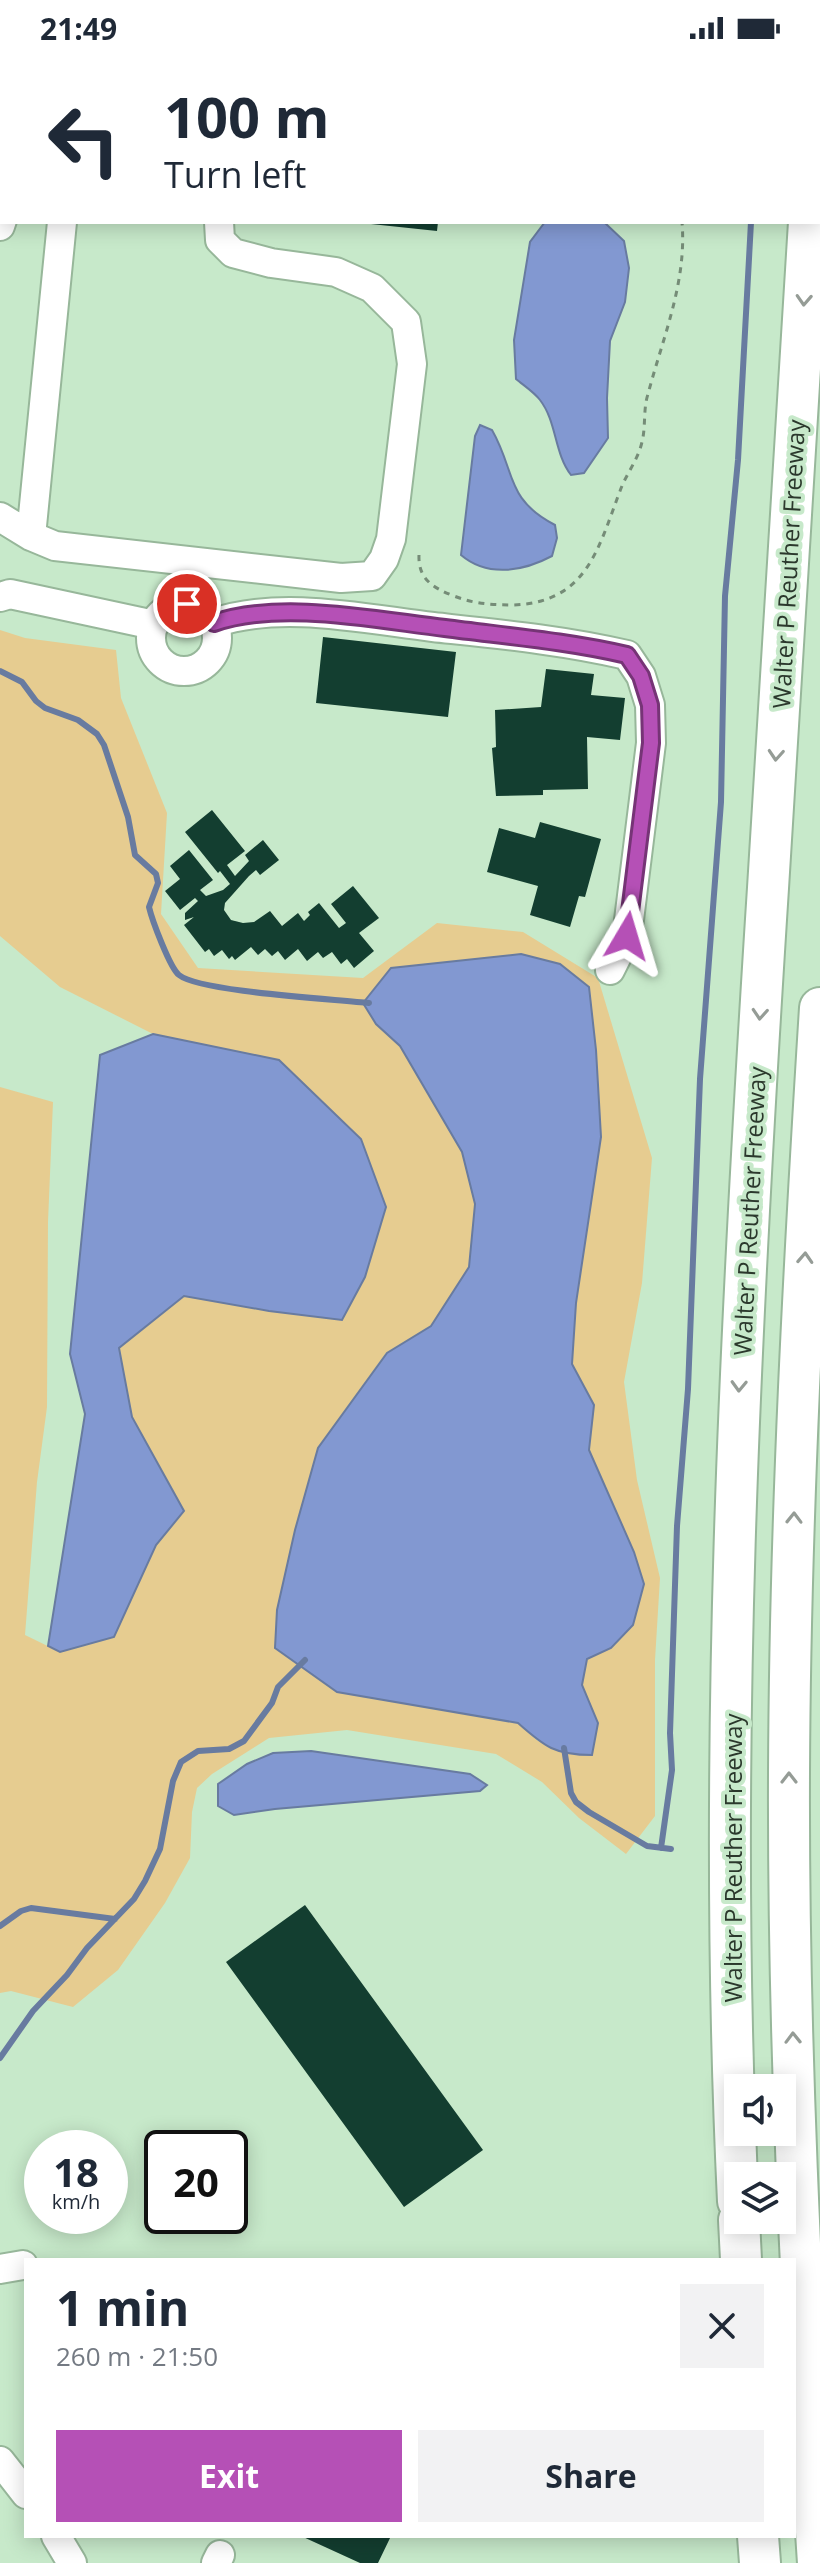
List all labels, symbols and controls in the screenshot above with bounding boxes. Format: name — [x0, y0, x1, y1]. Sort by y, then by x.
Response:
text: 21:49 — [40, 8, 117, 49]
text: 100 m — [164, 78, 330, 154]
icon: left — [32, 88, 136, 192]
text: Turn left — [164, 150, 306, 199]
one-way arrow — [796, 294, 813, 307]
street label: Walter P Reuther Freeway — [764, 418, 812, 709]
pin — [153, 570, 221, 638]
icon: arrive — [165, 582, 209, 626]
one-way arrow — [768, 749, 785, 762]
position arrow — [585, 894, 669, 978]
one-way arrow — [752, 1008, 769, 1021]
street label: Walter P Reuther Freeway — [725, 1065, 773, 1356]
one-way arrow — [796, 1251, 813, 1264]
one-way arrow — [731, 1380, 748, 1393]
one-way arrow — [785, 1511, 802, 1524]
street label: Walter P Reuther Freeway — [716, 1712, 749, 2003]
one-way arrow — [781, 1771, 798, 1784]
one-way arrow — [784, 2031, 801, 2044]
map controls — [724, 2074, 796, 2234]
button: sound — [724, 2074, 796, 2146]
speed limit sign: 20 — [144, 2130, 248, 2234]
text: 18 — [53, 2144, 99, 2199]
button: layers — [724, 2162, 796, 2234]
text: km/h — [52, 2188, 100, 2215]
text: 1 min — [56, 2275, 189, 2340]
button: close — [680, 2284, 764, 2368]
text: 260 m · 21:50 — [56, 2338, 218, 2374]
button: Exit — [56, 2430, 402, 2522]
button: Share — [418, 2430, 764, 2522]

